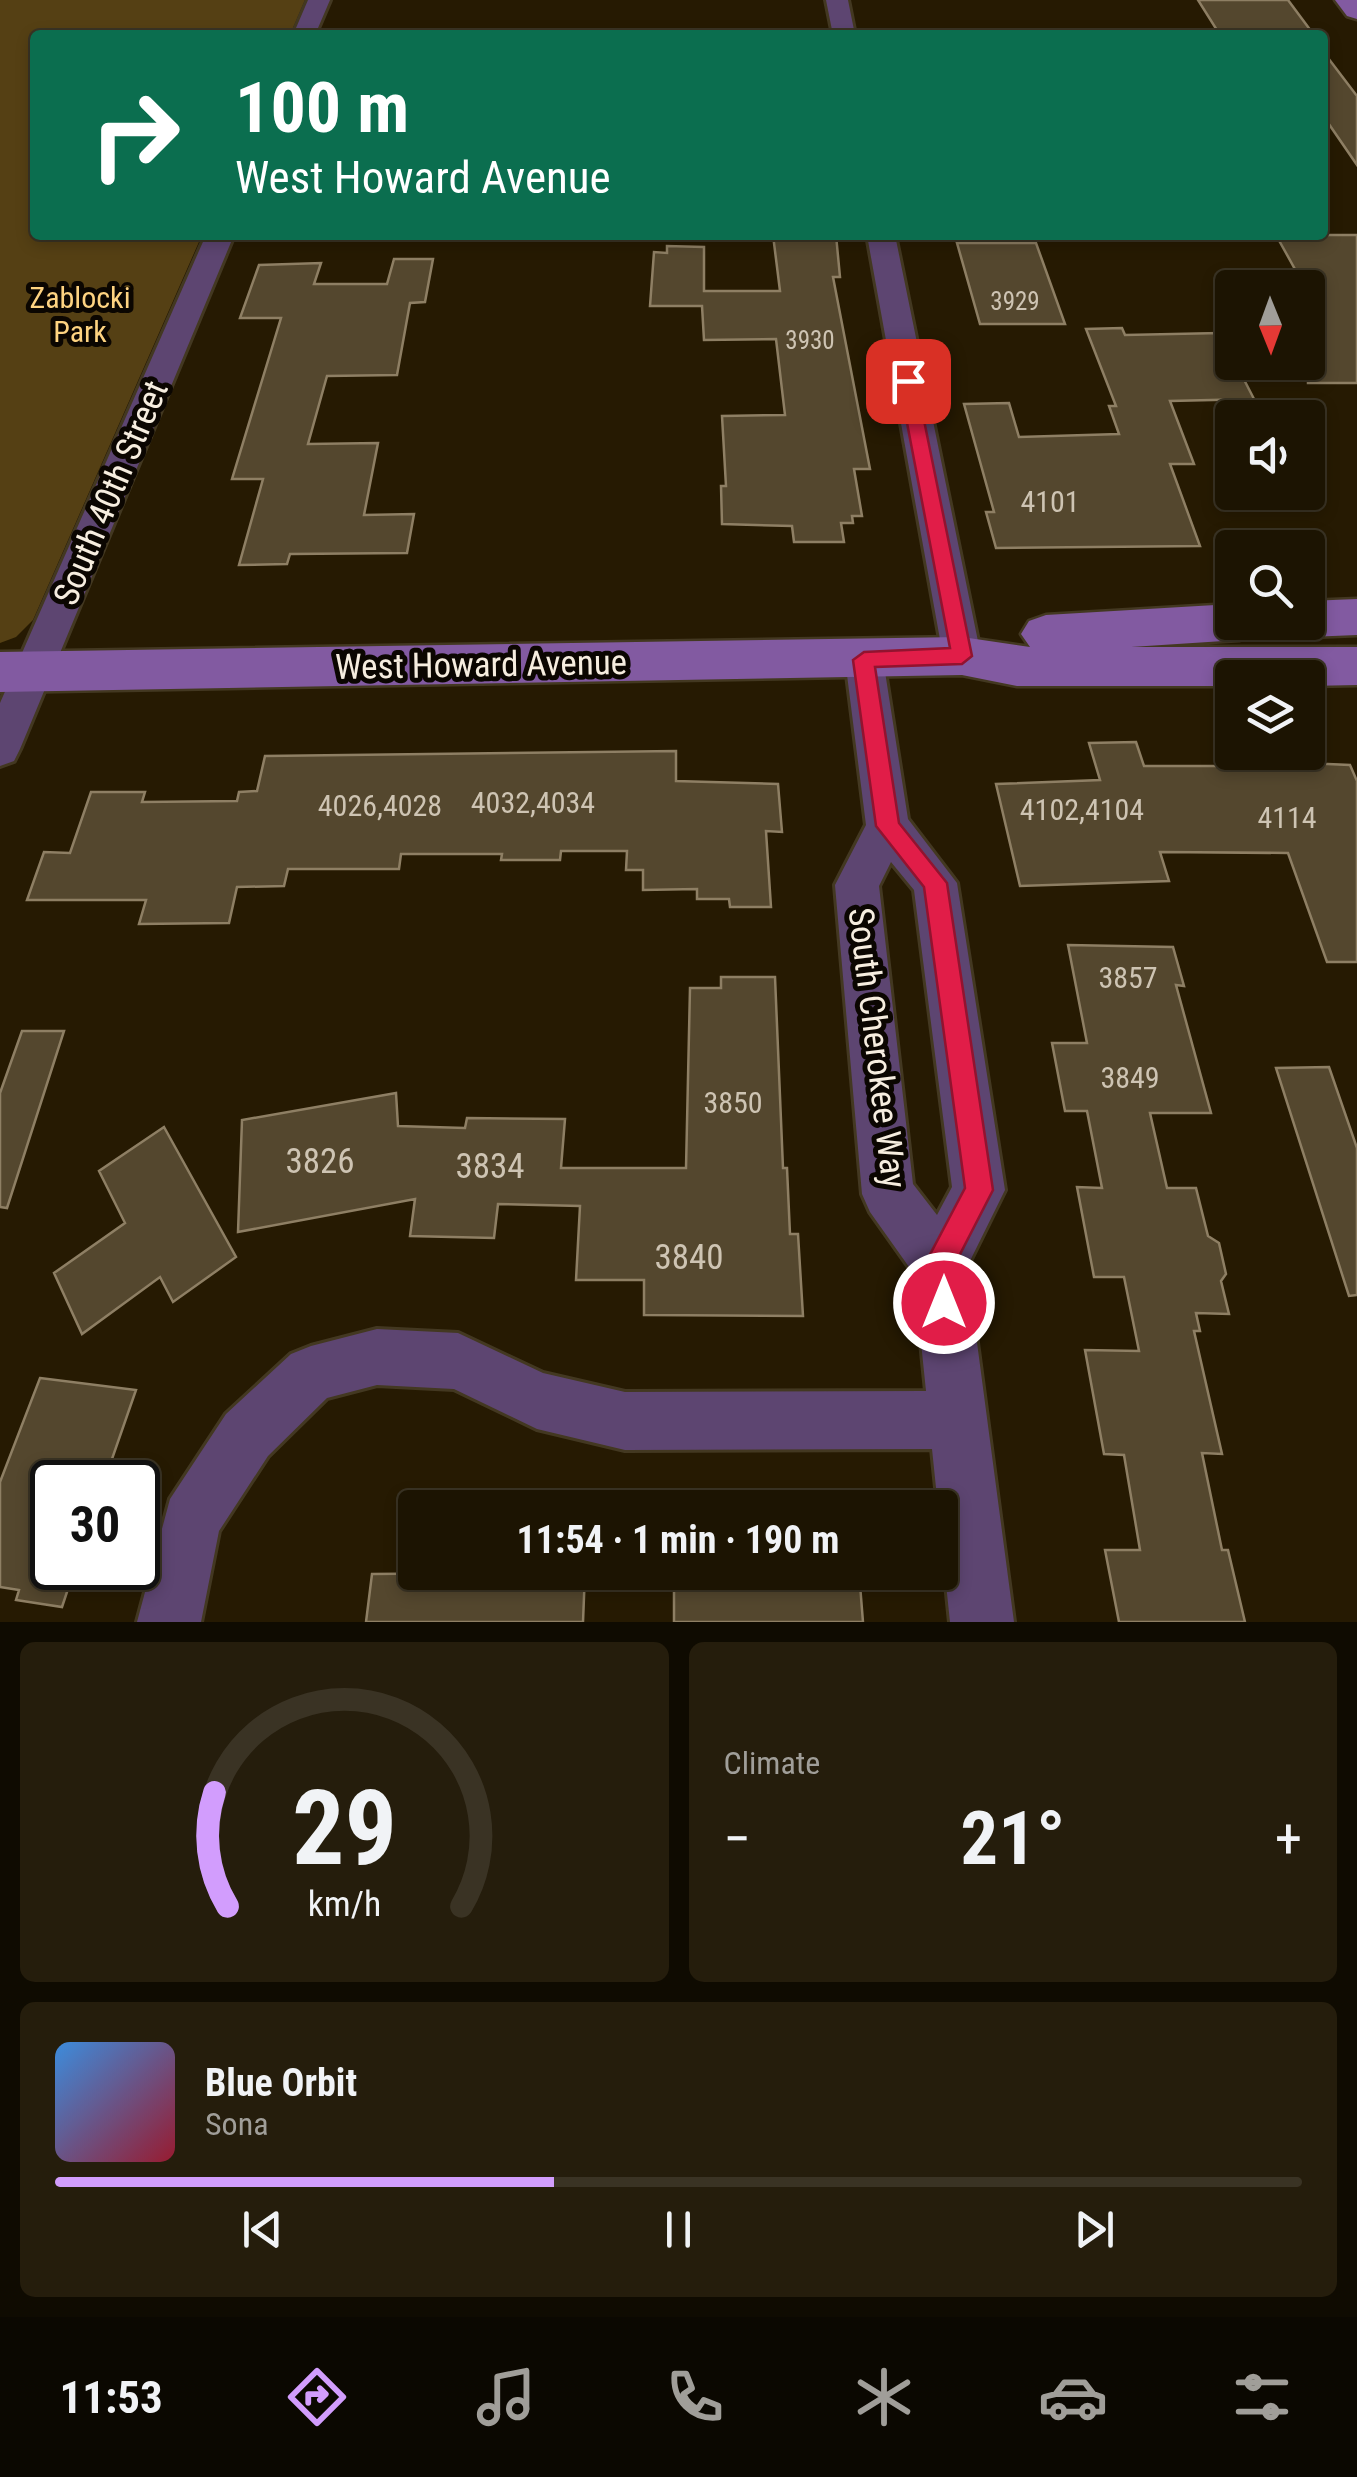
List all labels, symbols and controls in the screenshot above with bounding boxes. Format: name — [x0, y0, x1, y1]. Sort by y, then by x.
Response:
text: 100 m — [235, 67, 409, 149]
icon: right — [70, 70, 200, 200]
text: West Howard Avenue — [235, 151, 611, 204]
north arrow — [1215, 270, 1325, 380]
map controls — [1215, 270, 1325, 770]
park label: Zablocki Park — [29, 280, 131, 349]
house number: 3929 — [990, 287, 1040, 316]
house number: 3930 — [785, 326, 835, 355]
pin — [866, 339, 951, 424]
icon: arrive — [881, 354, 936, 409]
street label: South 40th Street — [45, 375, 177, 611]
button: sound — [1215, 400, 1325, 510]
house number: 4101 — [1020, 484, 1080, 519]
button: search — [1215, 530, 1325, 640]
street label: West Howard Avenue — [335, 642, 627, 688]
button: layers — [1215, 660, 1325, 770]
house number: 4032,4034 — [471, 785, 595, 820]
house number: 4026,4028 — [318, 788, 442, 823]
house number: 4102,4104 — [1020, 792, 1144, 827]
house number: 4114 — [1257, 800, 1317, 835]
street label: South Cherokee Way — [839, 905, 915, 1191]
house number: 3857 — [1098, 960, 1158, 995]
house number: 3849 — [1100, 1060, 1160, 1095]
house number: 3850 — [703, 1085, 763, 1120]
house number: 3826 — [285, 1141, 355, 1182]
house number: 3834 — [455, 1146, 525, 1187]
house number: 3840 — [654, 1237, 724, 1278]
position arrow — [892, 1251, 996, 1355]
speed limit sign: 30 — [30, 1460, 160, 1590]
text: 11:54 · 1 min · 190 m — [517, 1518, 839, 1562]
text: Climate — [724, 1744, 820, 1782]
text: 29 — [292, 1768, 397, 1889]
text: 21° — [960, 1794, 1065, 1882]
text: − — [724, 1807, 751, 1871]
text: + — [1275, 1807, 1302, 1871]
text: km/h — [307, 1883, 381, 1925]
text: Blue Orbit — [205, 2061, 357, 2105]
text: Sona — [205, 2105, 268, 2143]
icon: previous — [235, 2202, 290, 2257]
icon: pause — [651, 2202, 706, 2257]
icon: next — [1067, 2202, 1122, 2257]
icon: directions — [282, 2362, 352, 2432]
icon: music — [471, 2362, 541, 2432]
icon: phone — [660, 2362, 730, 2432]
icon: climate — [849, 2362, 919, 2432]
icon: car — [1038, 2362, 1108, 2432]
icon: filters — [1227, 2362, 1297, 2432]
text: 11:53 — [60, 2371, 163, 2424]

